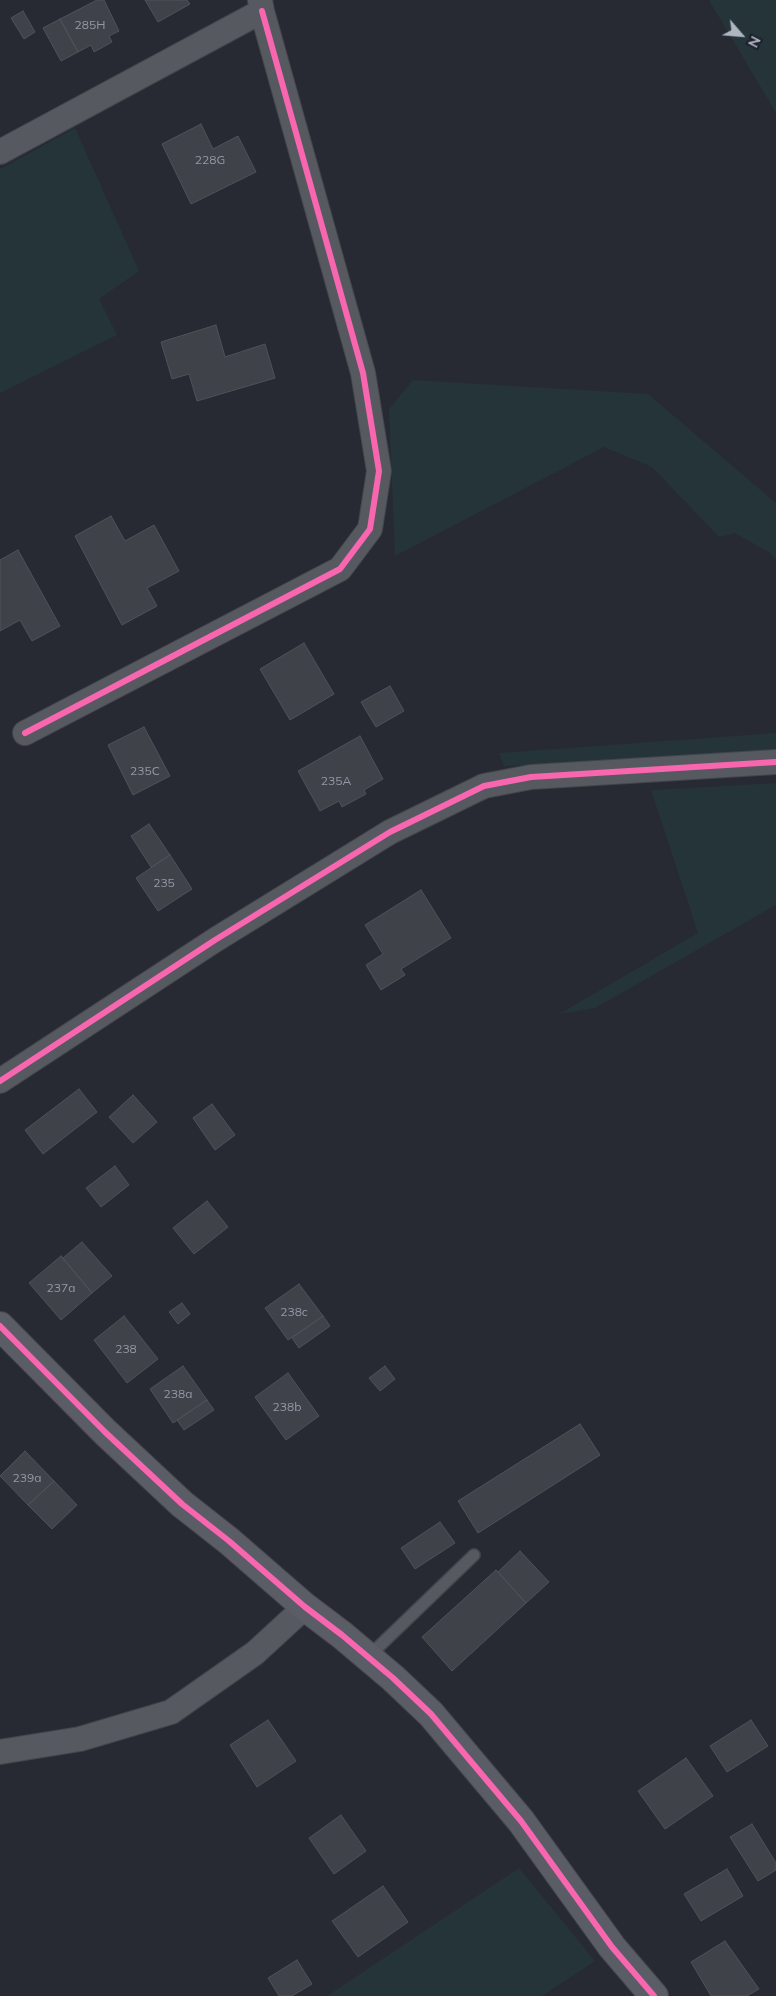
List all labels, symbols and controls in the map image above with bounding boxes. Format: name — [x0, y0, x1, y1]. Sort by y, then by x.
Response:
north arrow — [716, 10, 766, 60]
house number: 285H — [75, 18, 105, 32]
text: N — [744, 33, 765, 51]
house number: 228G — [195, 153, 225, 167]
house number: 235C — [130, 764, 160, 778]
house number: 235A — [321, 774, 351, 788]
house number: 235 — [153, 876, 175, 890]
house number: 237a — [47, 1281, 75, 1295]
house number: 238c — [280, 1305, 308, 1319]
house number: 238 — [115, 1342, 137, 1356]
house number: 238a — [164, 1387, 192, 1401]
house number: 238b — [273, 1400, 301, 1414]
house number: 239a — [13, 1471, 41, 1485]

